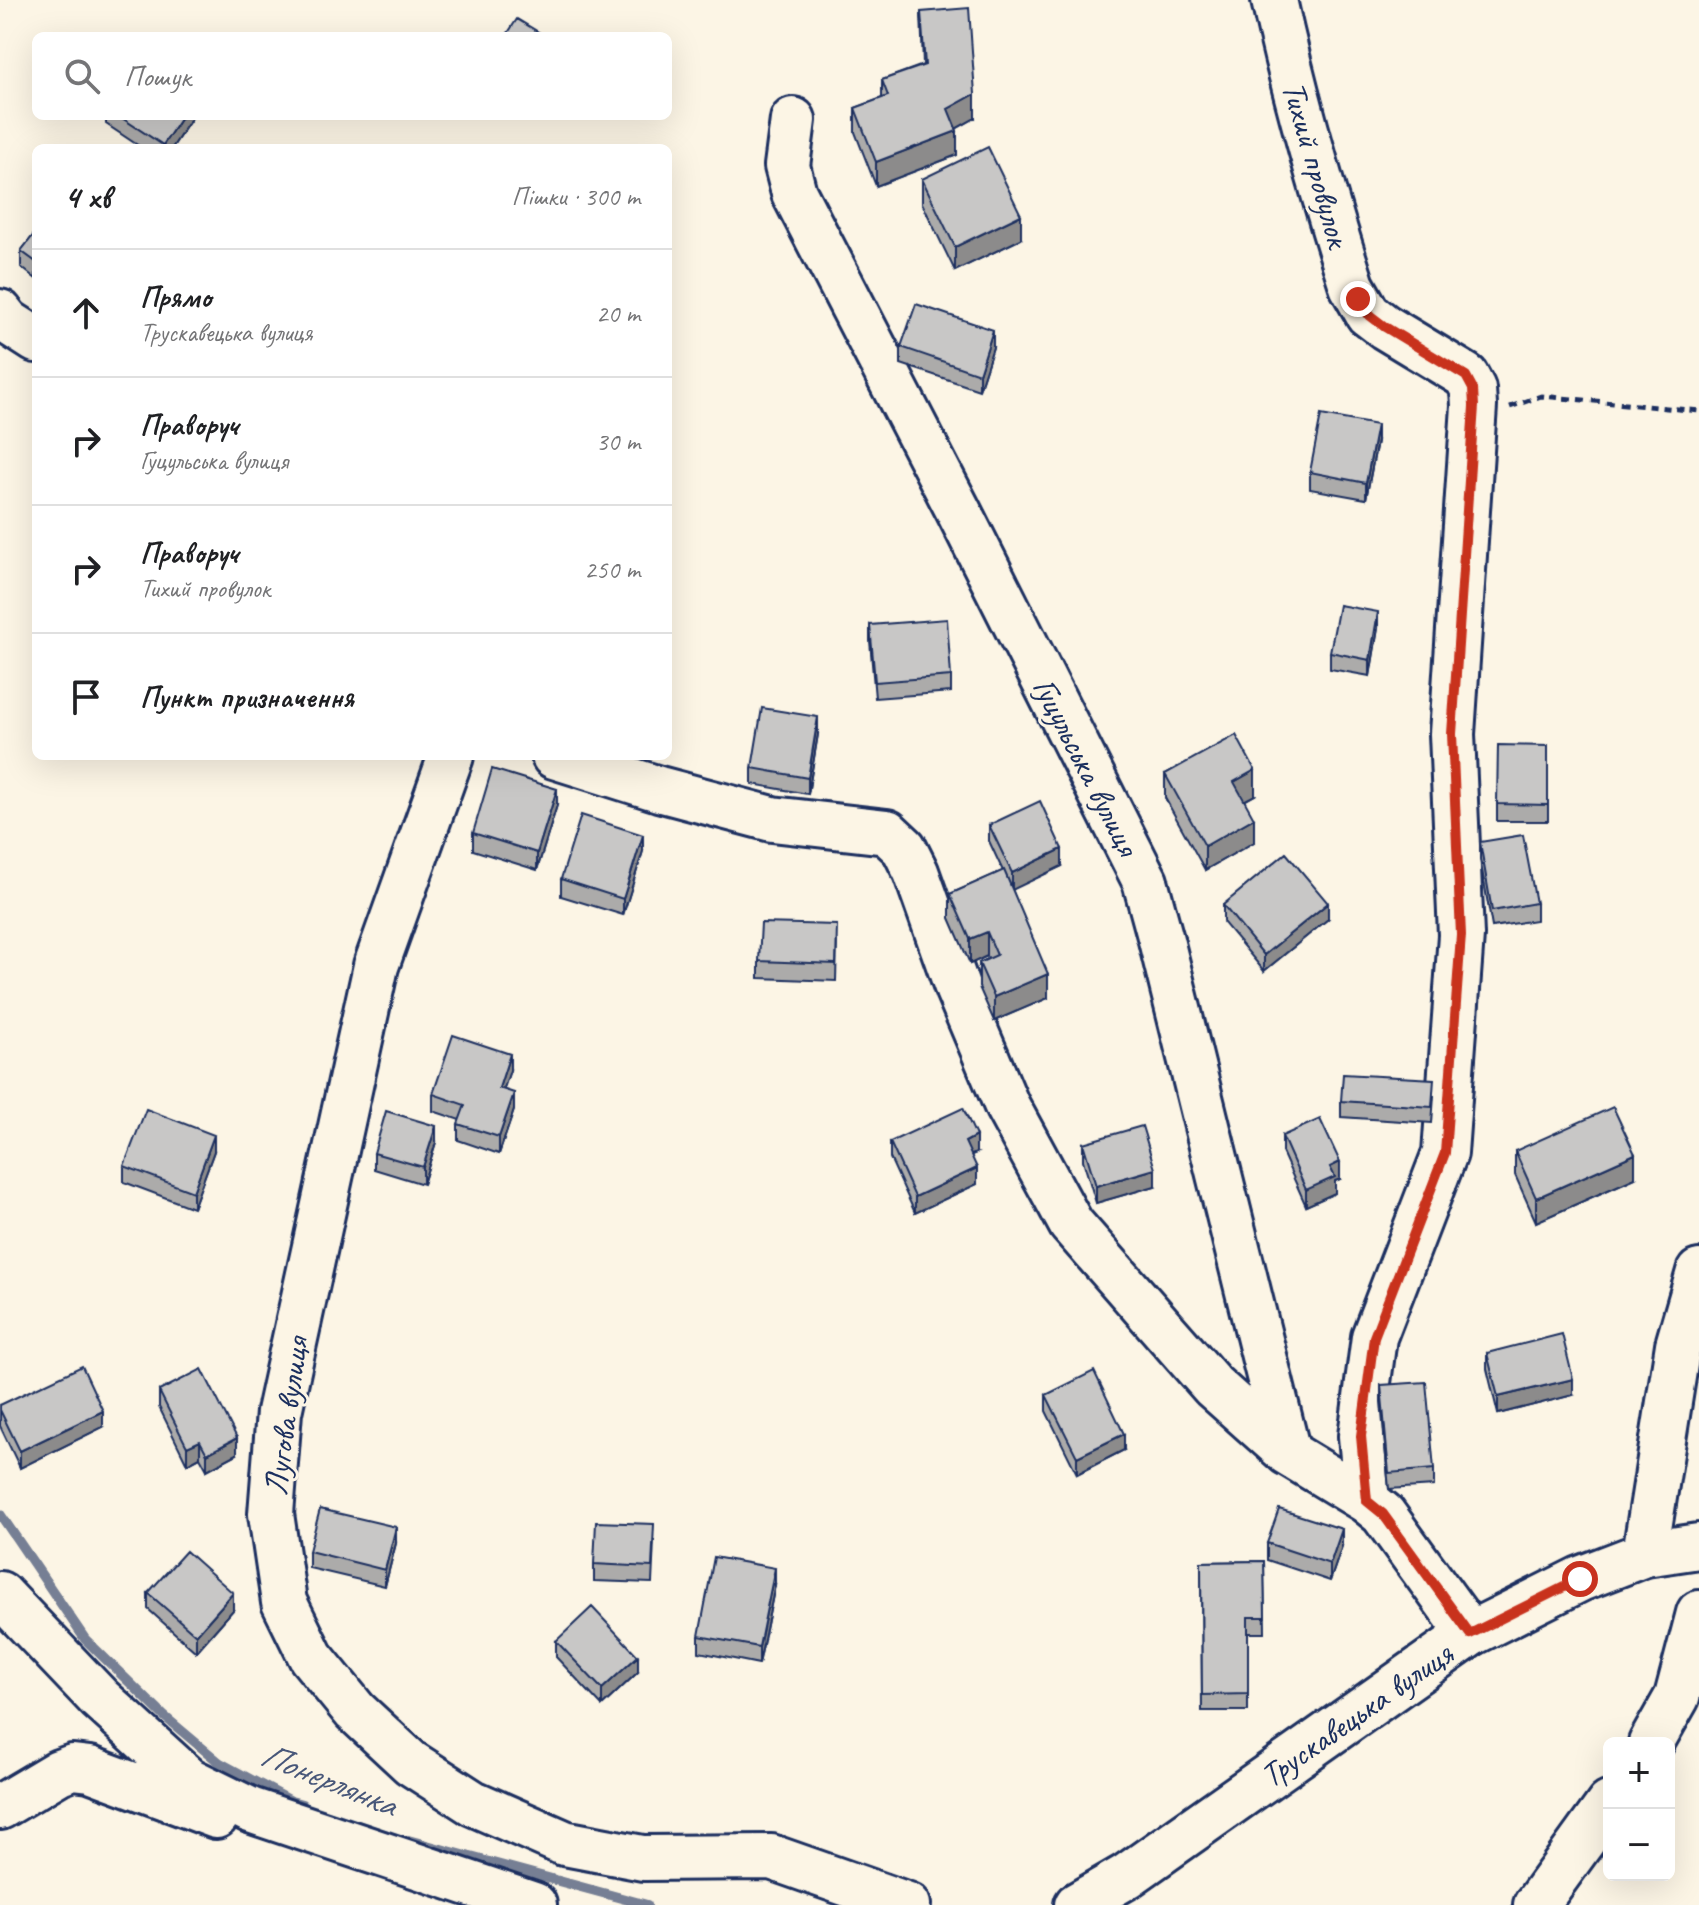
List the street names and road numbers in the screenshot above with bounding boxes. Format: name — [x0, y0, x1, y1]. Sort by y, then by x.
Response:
street label: Тихий провулок — [1272, 76, 1361, 254]
street label: Гуцульська вулиця — [1023, 670, 1151, 864]
street label: Лугова вулиця — [253, 1332, 318, 1498]
street label: Трускавецька вулиця — [1252, 1631, 1462, 1797]

